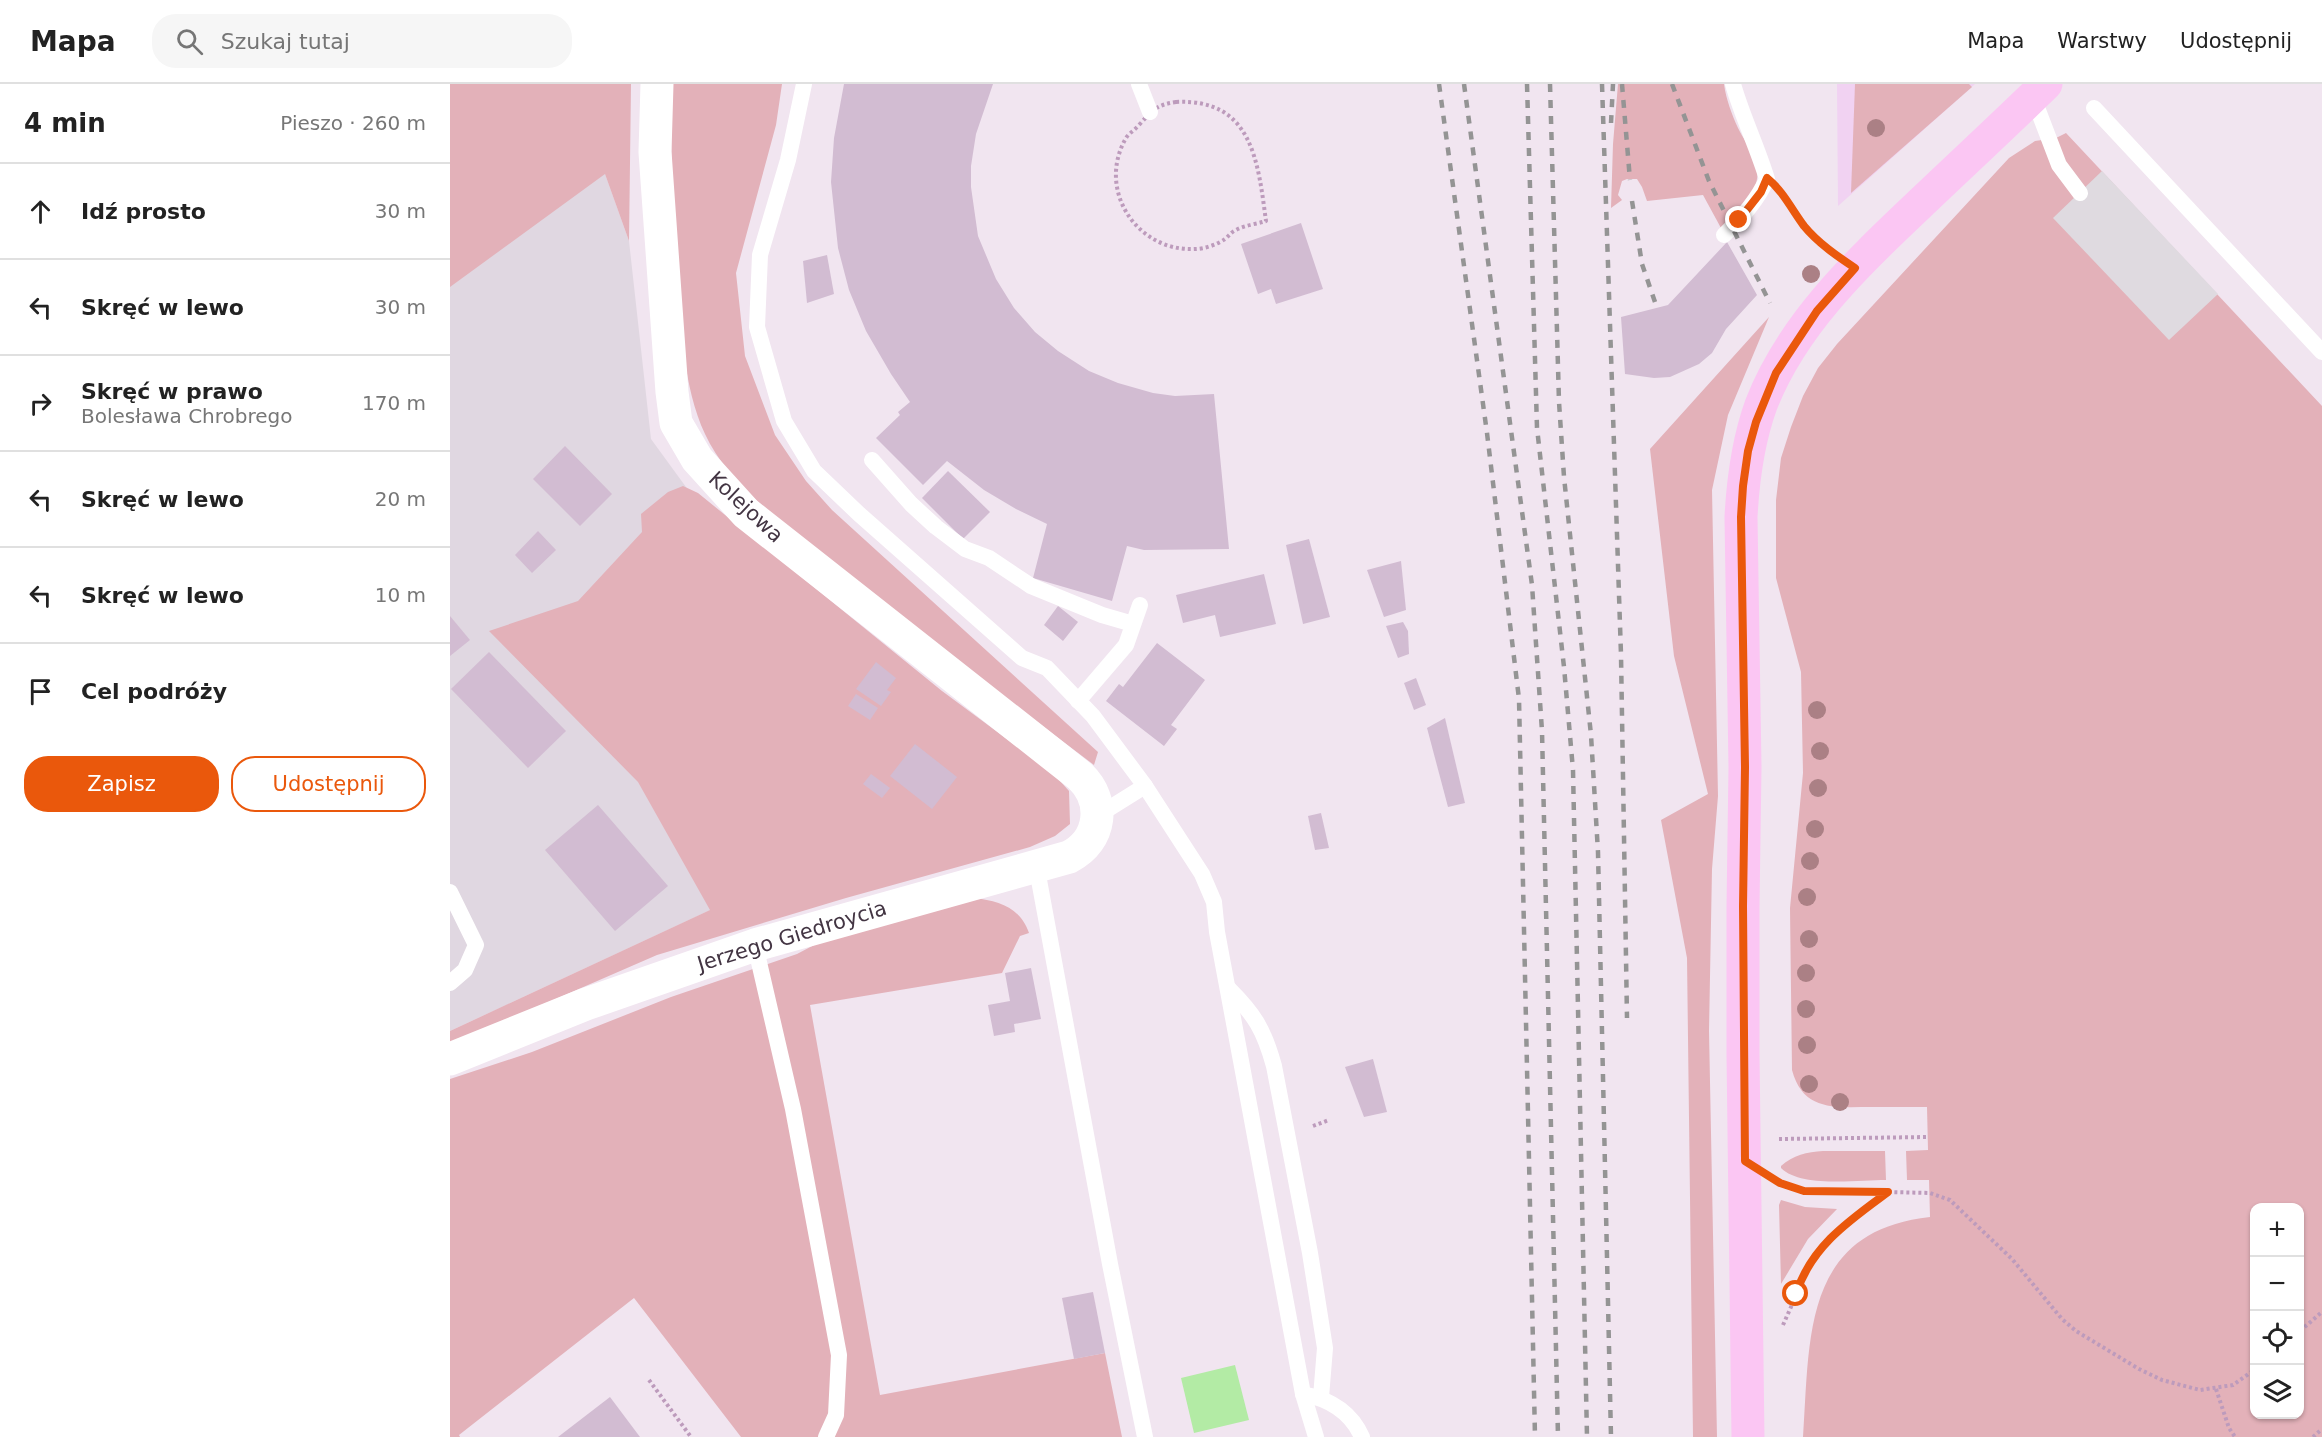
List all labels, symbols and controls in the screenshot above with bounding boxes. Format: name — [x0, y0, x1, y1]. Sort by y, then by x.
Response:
search box — [152, 14, 572, 68]
text: Mapa — [30, 25, 116, 58]
icon: search — [173, 25, 206, 58]
text: Szukaj tutaj — [221, 29, 350, 54]
text: Mapa — [1967, 29, 2024, 53]
text: Warstwy — [2057, 29, 2147, 53]
text: Udostępnij — [2180, 29, 2292, 53]
text: 4 min — [24, 108, 106, 138]
text: Pieszo · 260 m — [280, 111, 426, 135]
icon: ahead — [24, 195, 57, 228]
text: Idź prosto — [81, 199, 206, 224]
text: 30 m — [375, 199, 426, 223]
route end — [1725, 206, 1751, 232]
icon: left — [24, 291, 57, 324]
text: Skręć w lewo — [81, 295, 244, 320]
text: 30 m — [375, 295, 426, 319]
text: Skręć w prawo — [81, 379, 263, 404]
icon: right — [24, 387, 57, 420]
text: 170 m — [362, 391, 426, 415]
text: Bolesława Chrobrego — [81, 404, 293, 428]
street label: Kolejowa — [704, 466, 788, 548]
icon: left — [24, 483, 57, 516]
text: Skręć w lewo — [81, 487, 244, 512]
text: 20 m — [375, 487, 426, 511]
icon: left — [24, 579, 57, 612]
text: Skręć w lewo — [81, 583, 244, 608]
text: 10 m — [375, 583, 426, 607]
icon: arrive — [24, 675, 57, 708]
text: Cel podróży — [81, 679, 227, 704]
button: Zapisz — [24, 756, 219, 812]
button: Udostępnij — [231, 756, 426, 812]
street label: Jerzego Giedroycia — [693, 896, 890, 977]
map controls — [2250, 1203, 2304, 1419]
button: + — [2250, 1203, 2304, 1257]
button: − — [2250, 1257, 2304, 1311]
route start — [1782, 1280, 1808, 1306]
button: locate — [2250, 1311, 2304, 1365]
button: layers — [2250, 1365, 2304, 1419]

